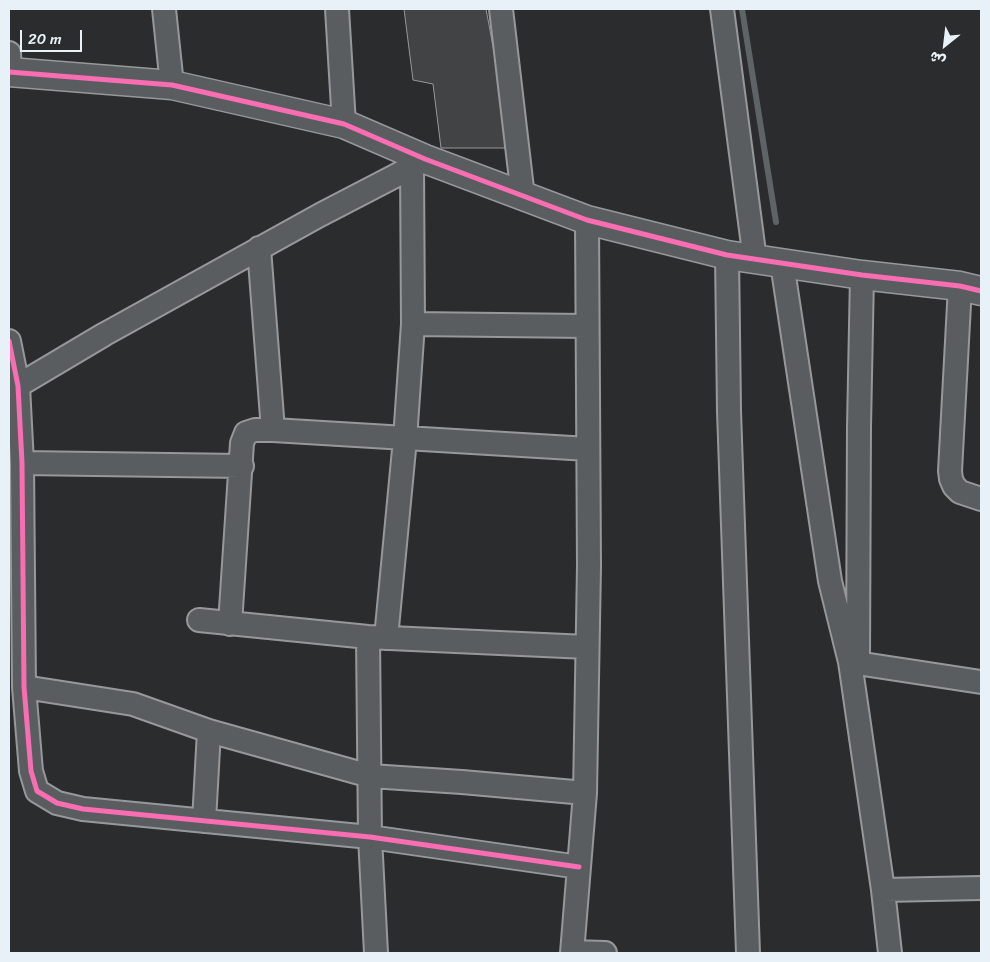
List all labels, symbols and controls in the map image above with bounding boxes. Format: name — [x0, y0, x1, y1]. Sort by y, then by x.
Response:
scale bar — [22, 20, 85, 52]
north arrow — [920, 20, 970, 70]
text: 20 m — [28, 26, 62, 52]
text: ش — [925, 44, 950, 73]

